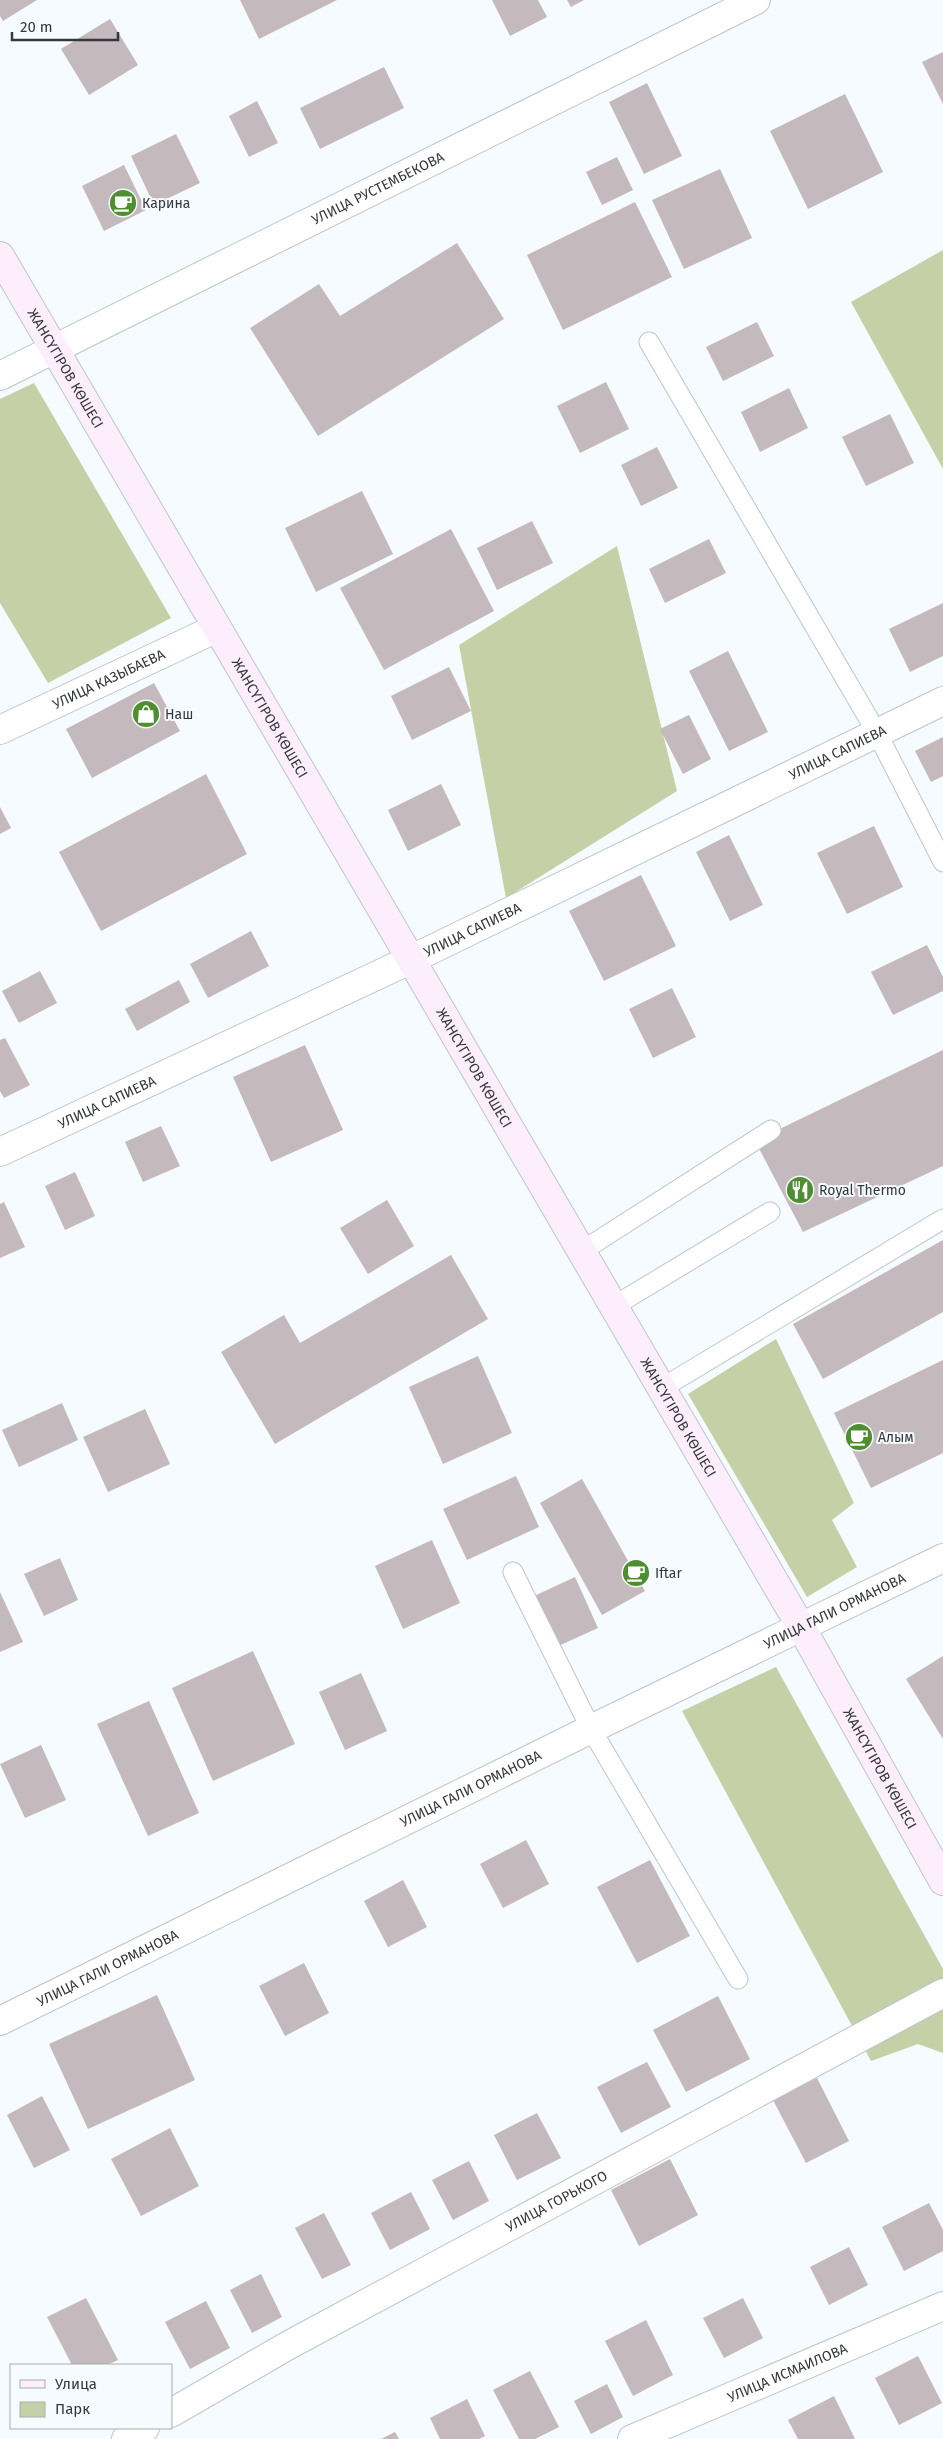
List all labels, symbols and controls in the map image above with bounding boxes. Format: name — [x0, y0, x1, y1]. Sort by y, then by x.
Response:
scale bar — [12, 10, 119, 42]
text: 20 m — [20, 18, 53, 36]
street label: УЛИЦА РУСТЕМБЕКОВА — [309, 148, 447, 229]
cafe icon: Карина — [108, 188, 138, 218]
place label: Карина — [142, 195, 190, 212]
street label: ЖАНСҮГІРОВ КӨШЕСІ — [24, 306, 107, 431]
street label: УЛИЦА КАЗЫБАЕВА — [50, 646, 168, 713]
street label: ЖАНСҮГІРОВ КӨШЕСІ — [228, 655, 311, 781]
shop icon: Наш — [131, 699, 161, 729]
place label: Наш — [165, 706, 193, 723]
street label: УЛИЦА САПИЕВА — [786, 722, 889, 784]
street label: УЛИЦА САПИЕВА — [421, 899, 524, 961]
street label: ЖАНСҮГІРОВ КӨШЕСІ — [432, 1005, 515, 1131]
street label: УЛИЦА САПИЕВА — [55, 1072, 159, 1133]
restaurant icon: Royal Thermo — [785, 1175, 815, 1205]
place label: Royal Thermo — [819, 1182, 906, 1199]
street label: ЖАНСҮГІРОВ КӨШЕСІ — [636, 1355, 720, 1480]
cafe icon: Алым — [844, 1422, 874, 1452]
place label: Алым — [878, 1429, 914, 1446]
cafe icon: Iftar — [621, 1558, 651, 1588]
place label: Iftar — [655, 1565, 682, 1582]
street label: УЛИЦА ГАЛИ ОРМАНОВА — [761, 1570, 908, 1653]
street label: ЖАНСҮГІРОВ КӨШЕСІ — [839, 1705, 920, 1832]
street label: УЛИЦА ГАЛИ ОРМАНОВА — [397, 1747, 544, 1831]
street label: УЛИЦА ГАЛИ ОРМАНОВА — [34, 1926, 181, 2010]
street label: УЛИЦА ГОРЬКОГО — [503, 2167, 611, 2236]
street label: УЛИЦА ИСМАИЛОВА — [725, 2340, 850, 2406]
legend — [10, 2364, 172, 2429]
text: Улица — [55, 2375, 97, 2393]
text: Парк — [55, 2400, 90, 2418]

